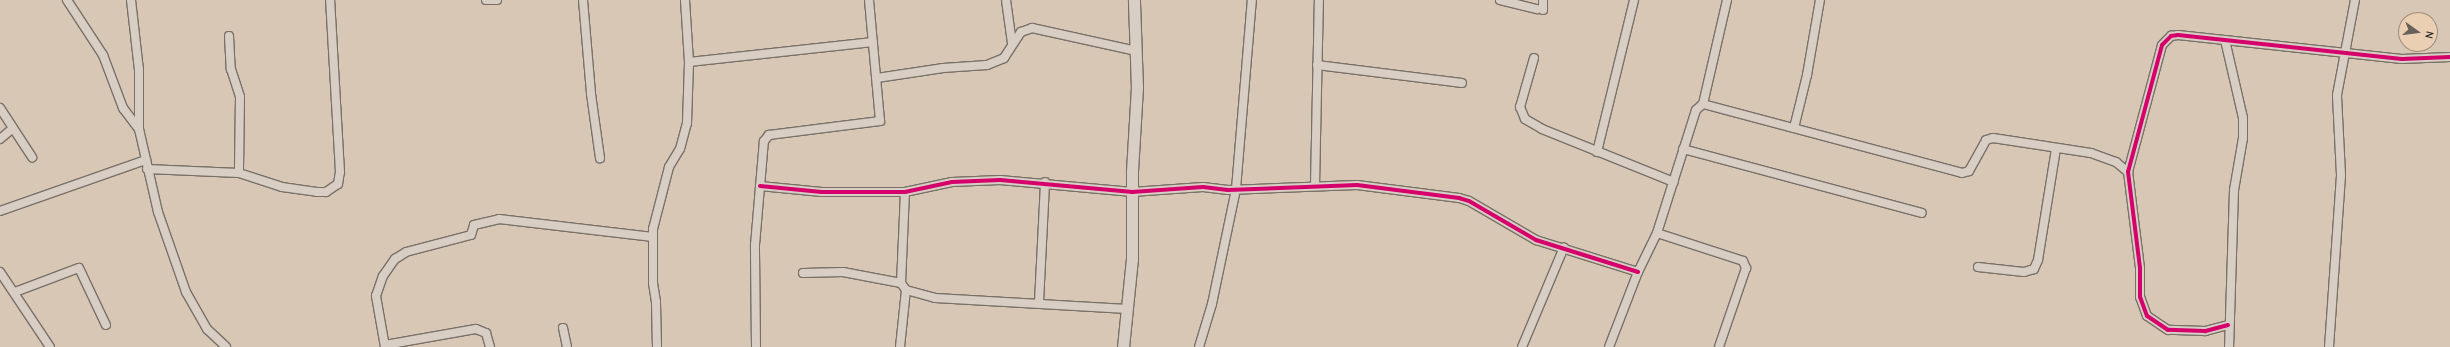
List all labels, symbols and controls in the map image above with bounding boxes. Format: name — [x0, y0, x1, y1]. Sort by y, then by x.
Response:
north arrow — [2398, 12, 2438, 52]
text: N — [2422, 30, 2436, 40]

